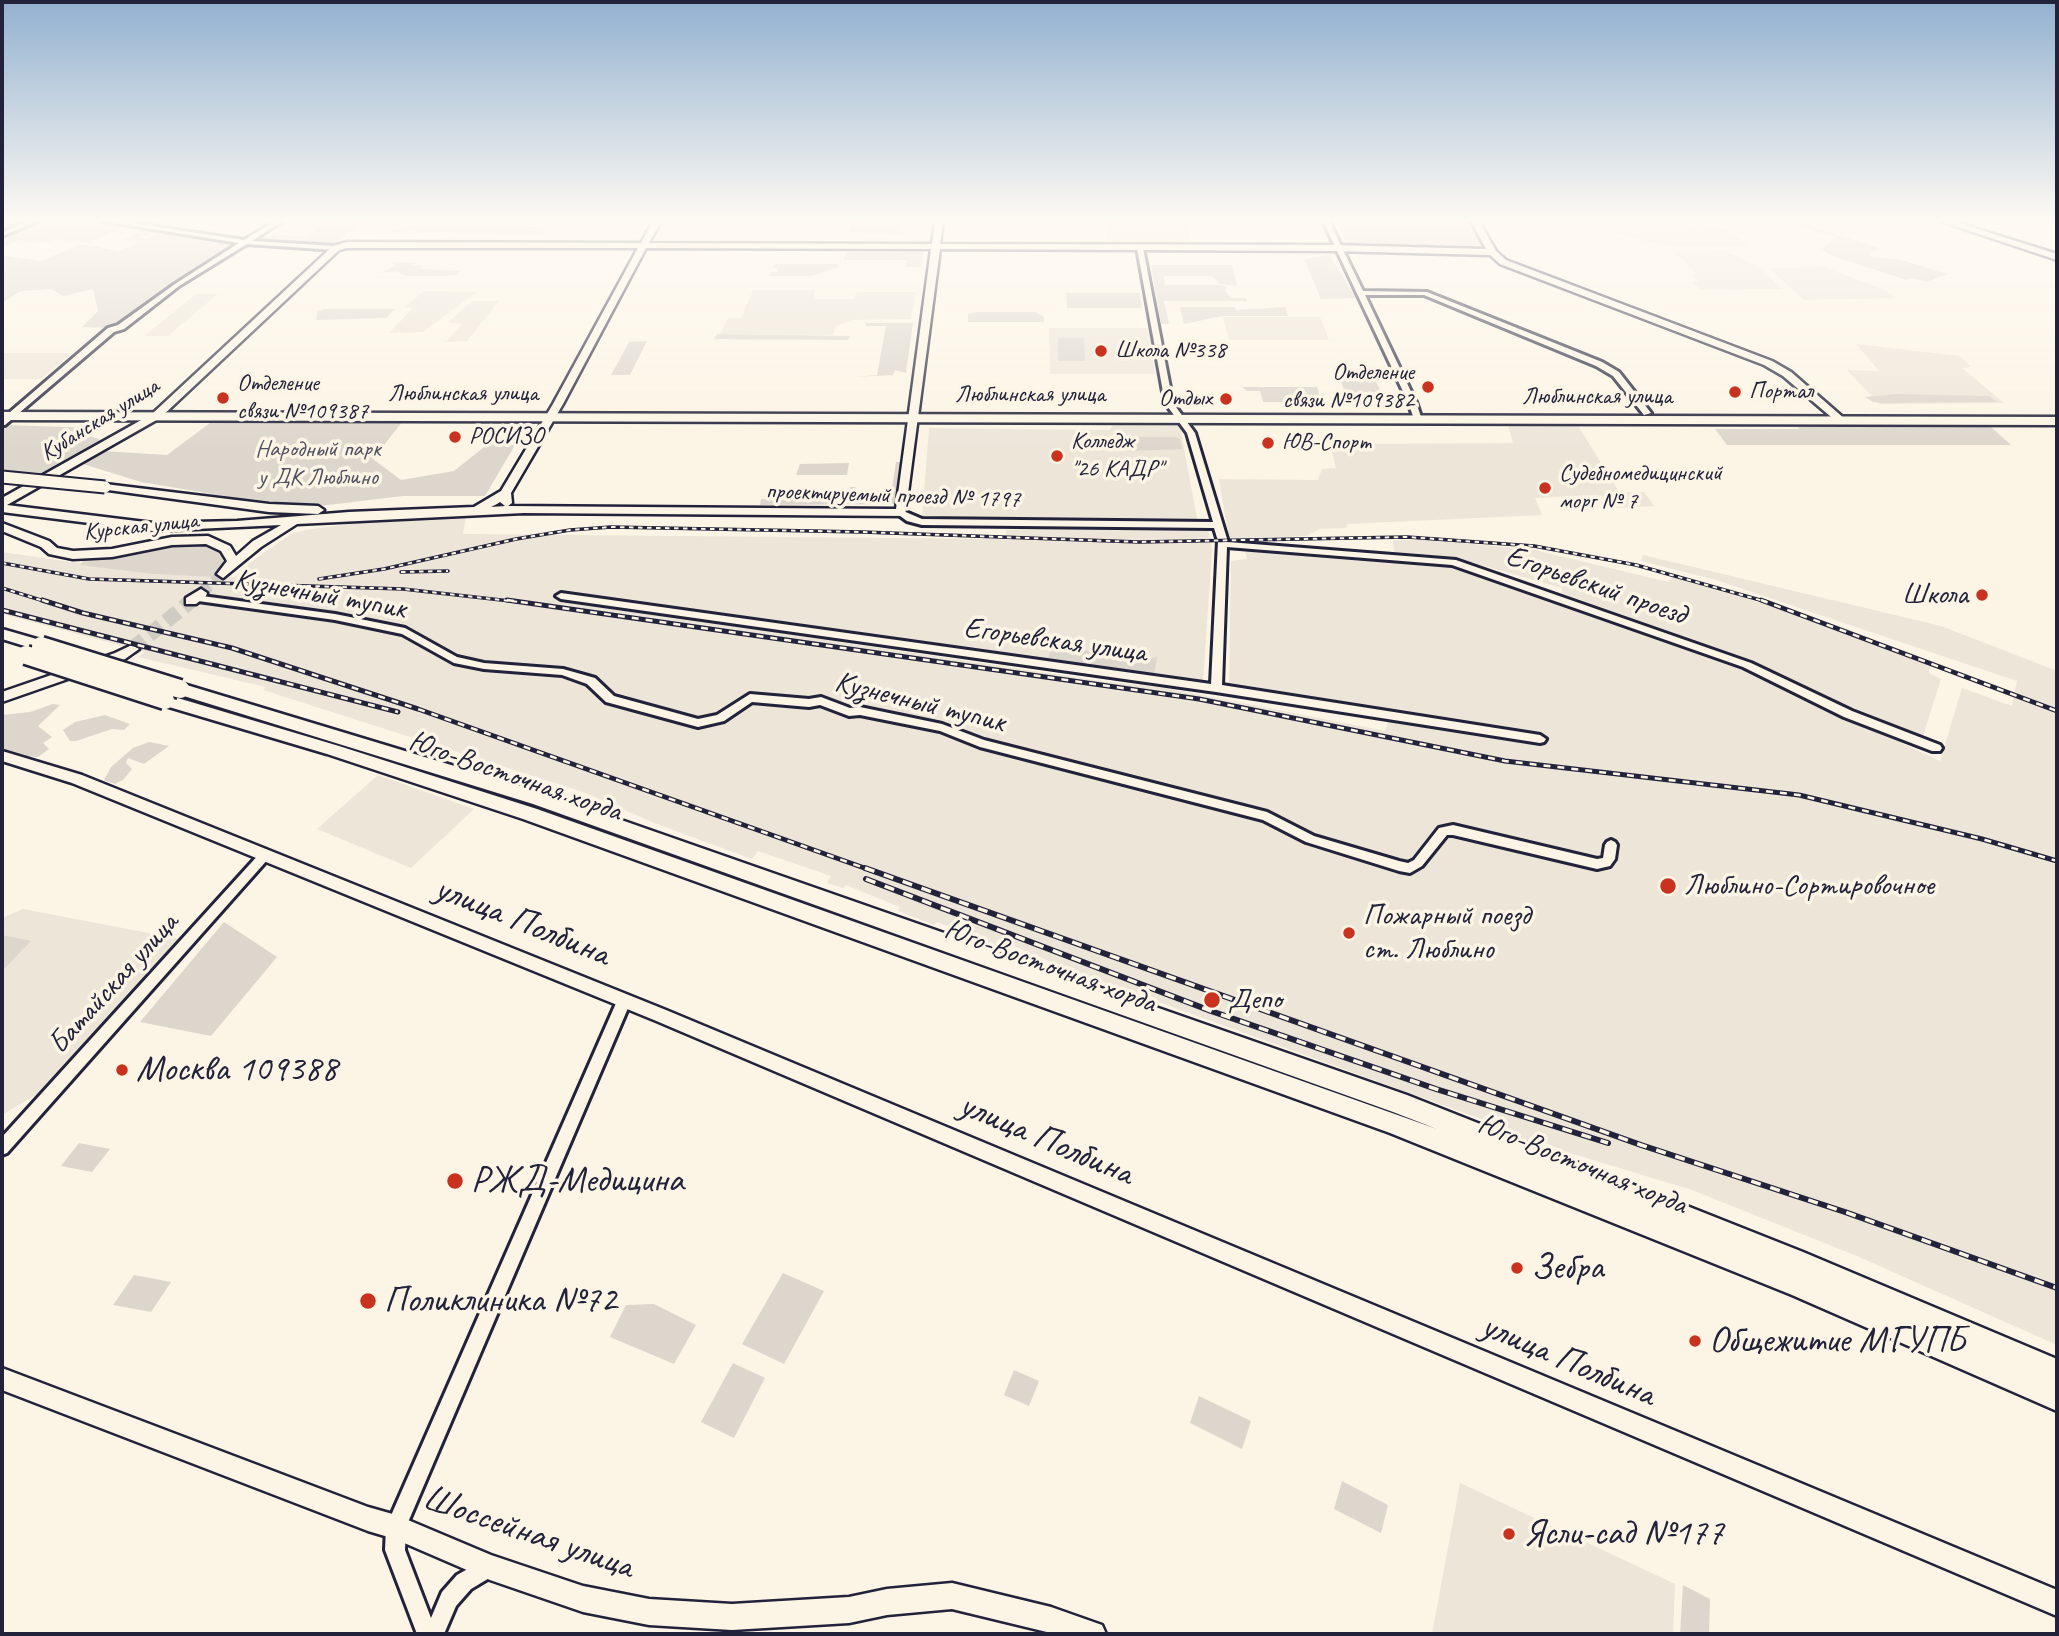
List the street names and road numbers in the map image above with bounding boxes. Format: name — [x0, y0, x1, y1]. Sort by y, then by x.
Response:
street label: Кубанская улица — [35, 372, 165, 468]
street label: Люблинская улица — [388, 380, 538, 408]
street label: Люблинская улица — [955, 381, 1105, 409]
street label: Люблинская улица — [1522, 383, 1672, 411]
street label: проектируемый проезд № 1797 — [765, 477, 1021, 515]
street label: Курская улица — [82, 507, 200, 547]
street label: Егорьевский проезд — [1501, 538, 1691, 634]
street label: Кузнечный тупик — [231, 562, 409, 628]
street label: Егорьевская улица — [961, 610, 1149, 672]
street label: Кузнечный тупик — [831, 664, 1009, 742]
street label: Юго-Восточная хорда — [404, 724, 626, 830]
street label: улица Полбина — [428, 867, 616, 977]
street label: Батайская улица — [41, 906, 187, 1062]
street label: Юго-Восточная хорда — [939, 912, 1161, 1022]
street label: улица Полбина — [952, 1083, 1140, 1197]
street label: Юго-Восточная хорда — [1472, 1107, 1692, 1223]
street label: улица Полбина — [1474, 1304, 1662, 1418]
street label: Шоссейная улица — [417, 1476, 639, 1590]

